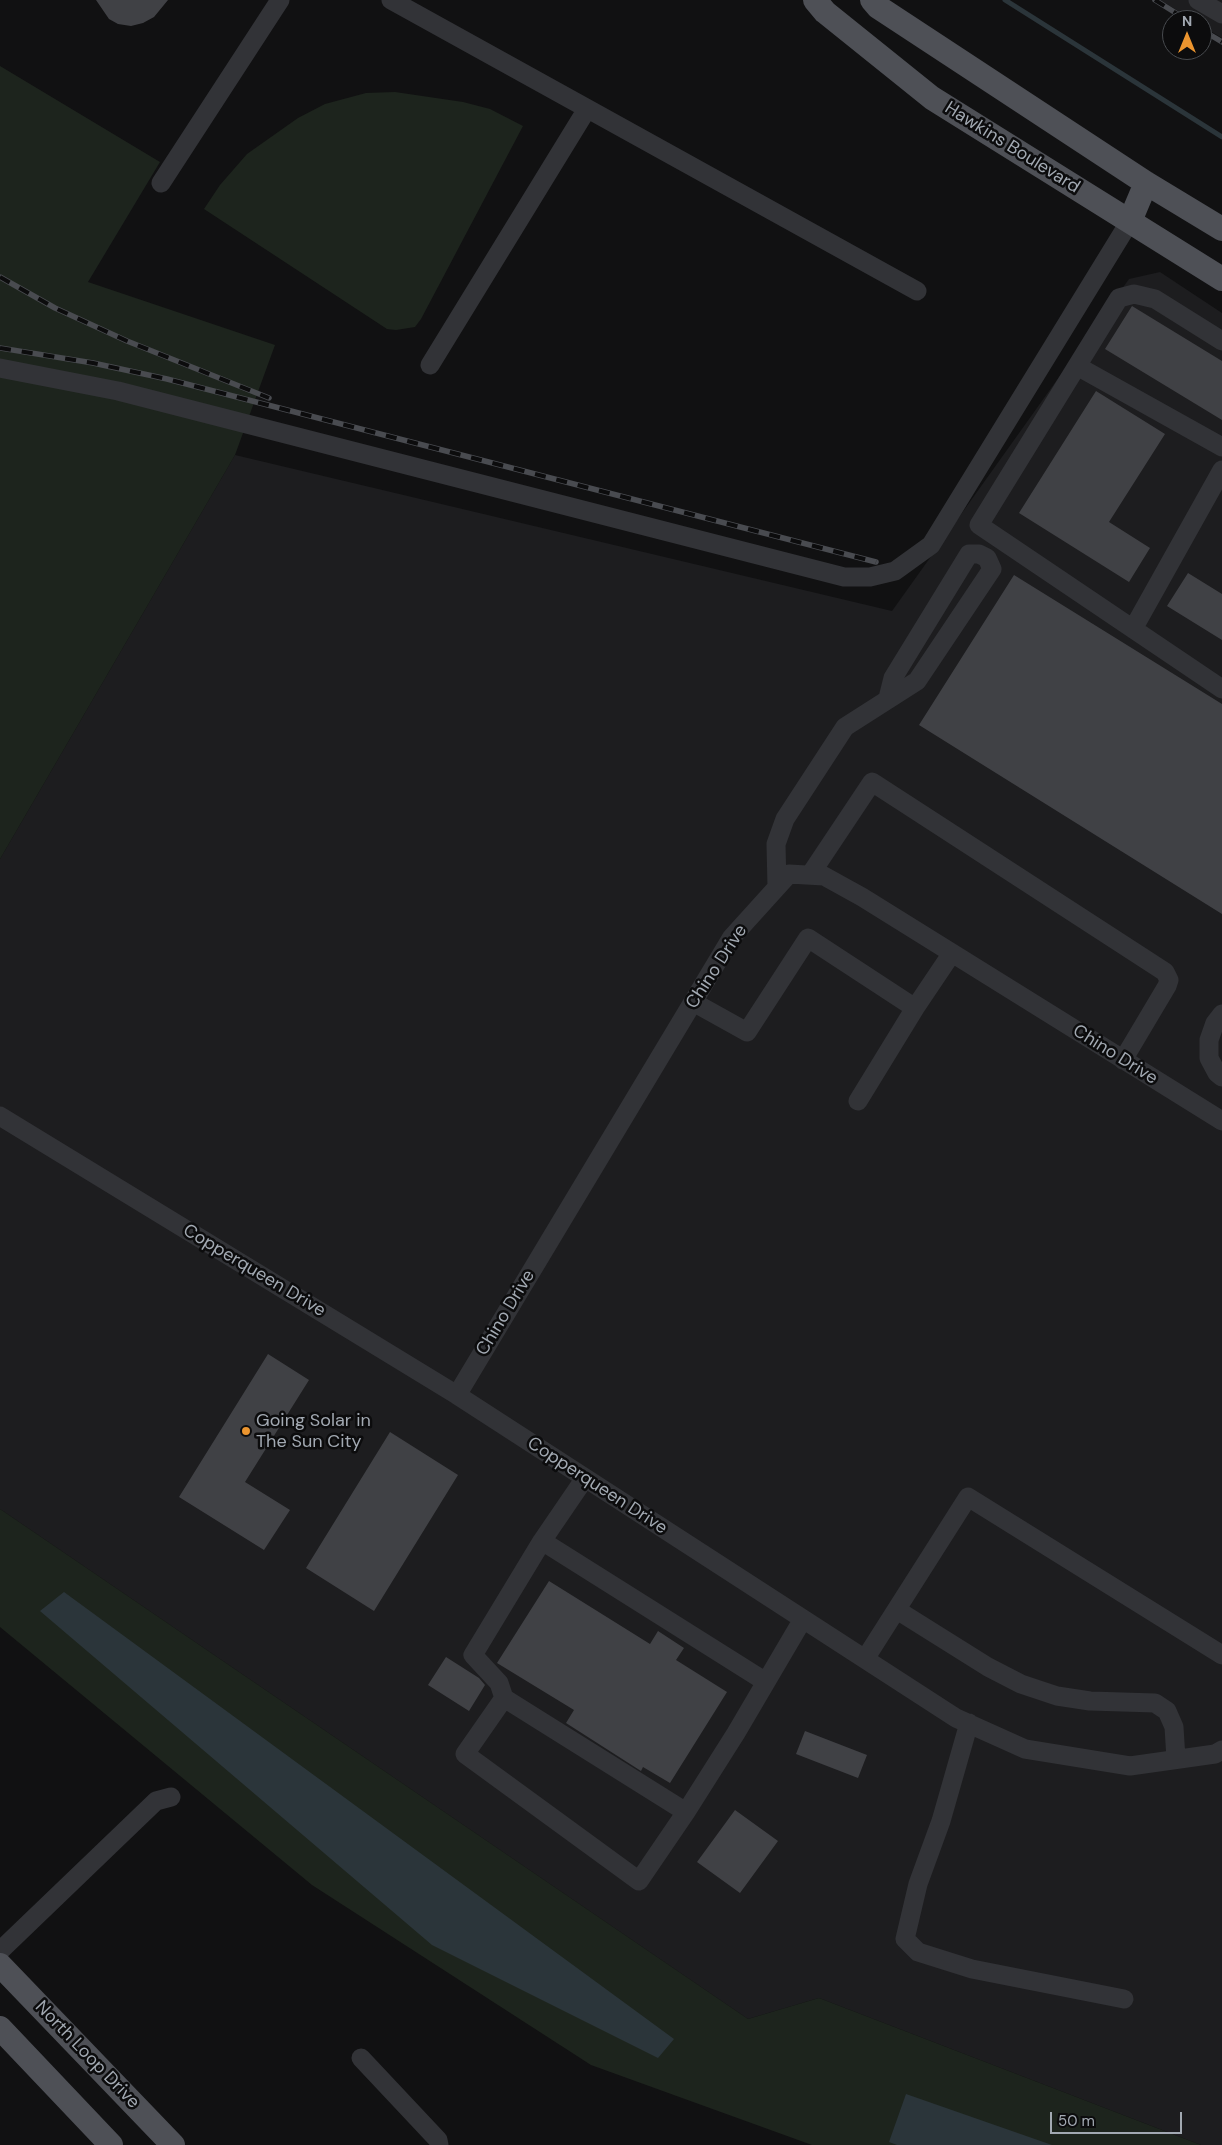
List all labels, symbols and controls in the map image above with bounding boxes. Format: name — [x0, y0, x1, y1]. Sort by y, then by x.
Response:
north arrow — [1162, 10, 1212, 60]
text: N — [1182, 12, 1192, 30]
street label: Hawkins Boulevard — [940, 98, 1084, 198]
street label: Chino Drive — [682, 921, 752, 1013]
street label: Chino Drive — [1069, 1020, 1161, 1090]
street label: Copperqueen Drive — [179, 1220, 329, 1322]
street label: Chino Drive — [472, 1266, 540, 1360]
place label: Going Solar in The Sun City — [256, 1410, 371, 1452]
marker: Going Solar in The Sun City — [240, 1425, 252, 1437]
street label: Copperqueen Drive — [523, 1433, 671, 1539]
street label: North Loop Drive — [30, 1997, 144, 2113]
scale bar — [1052, 2102, 1184, 2134]
text: 50 m — [1058, 2111, 1095, 2131]

